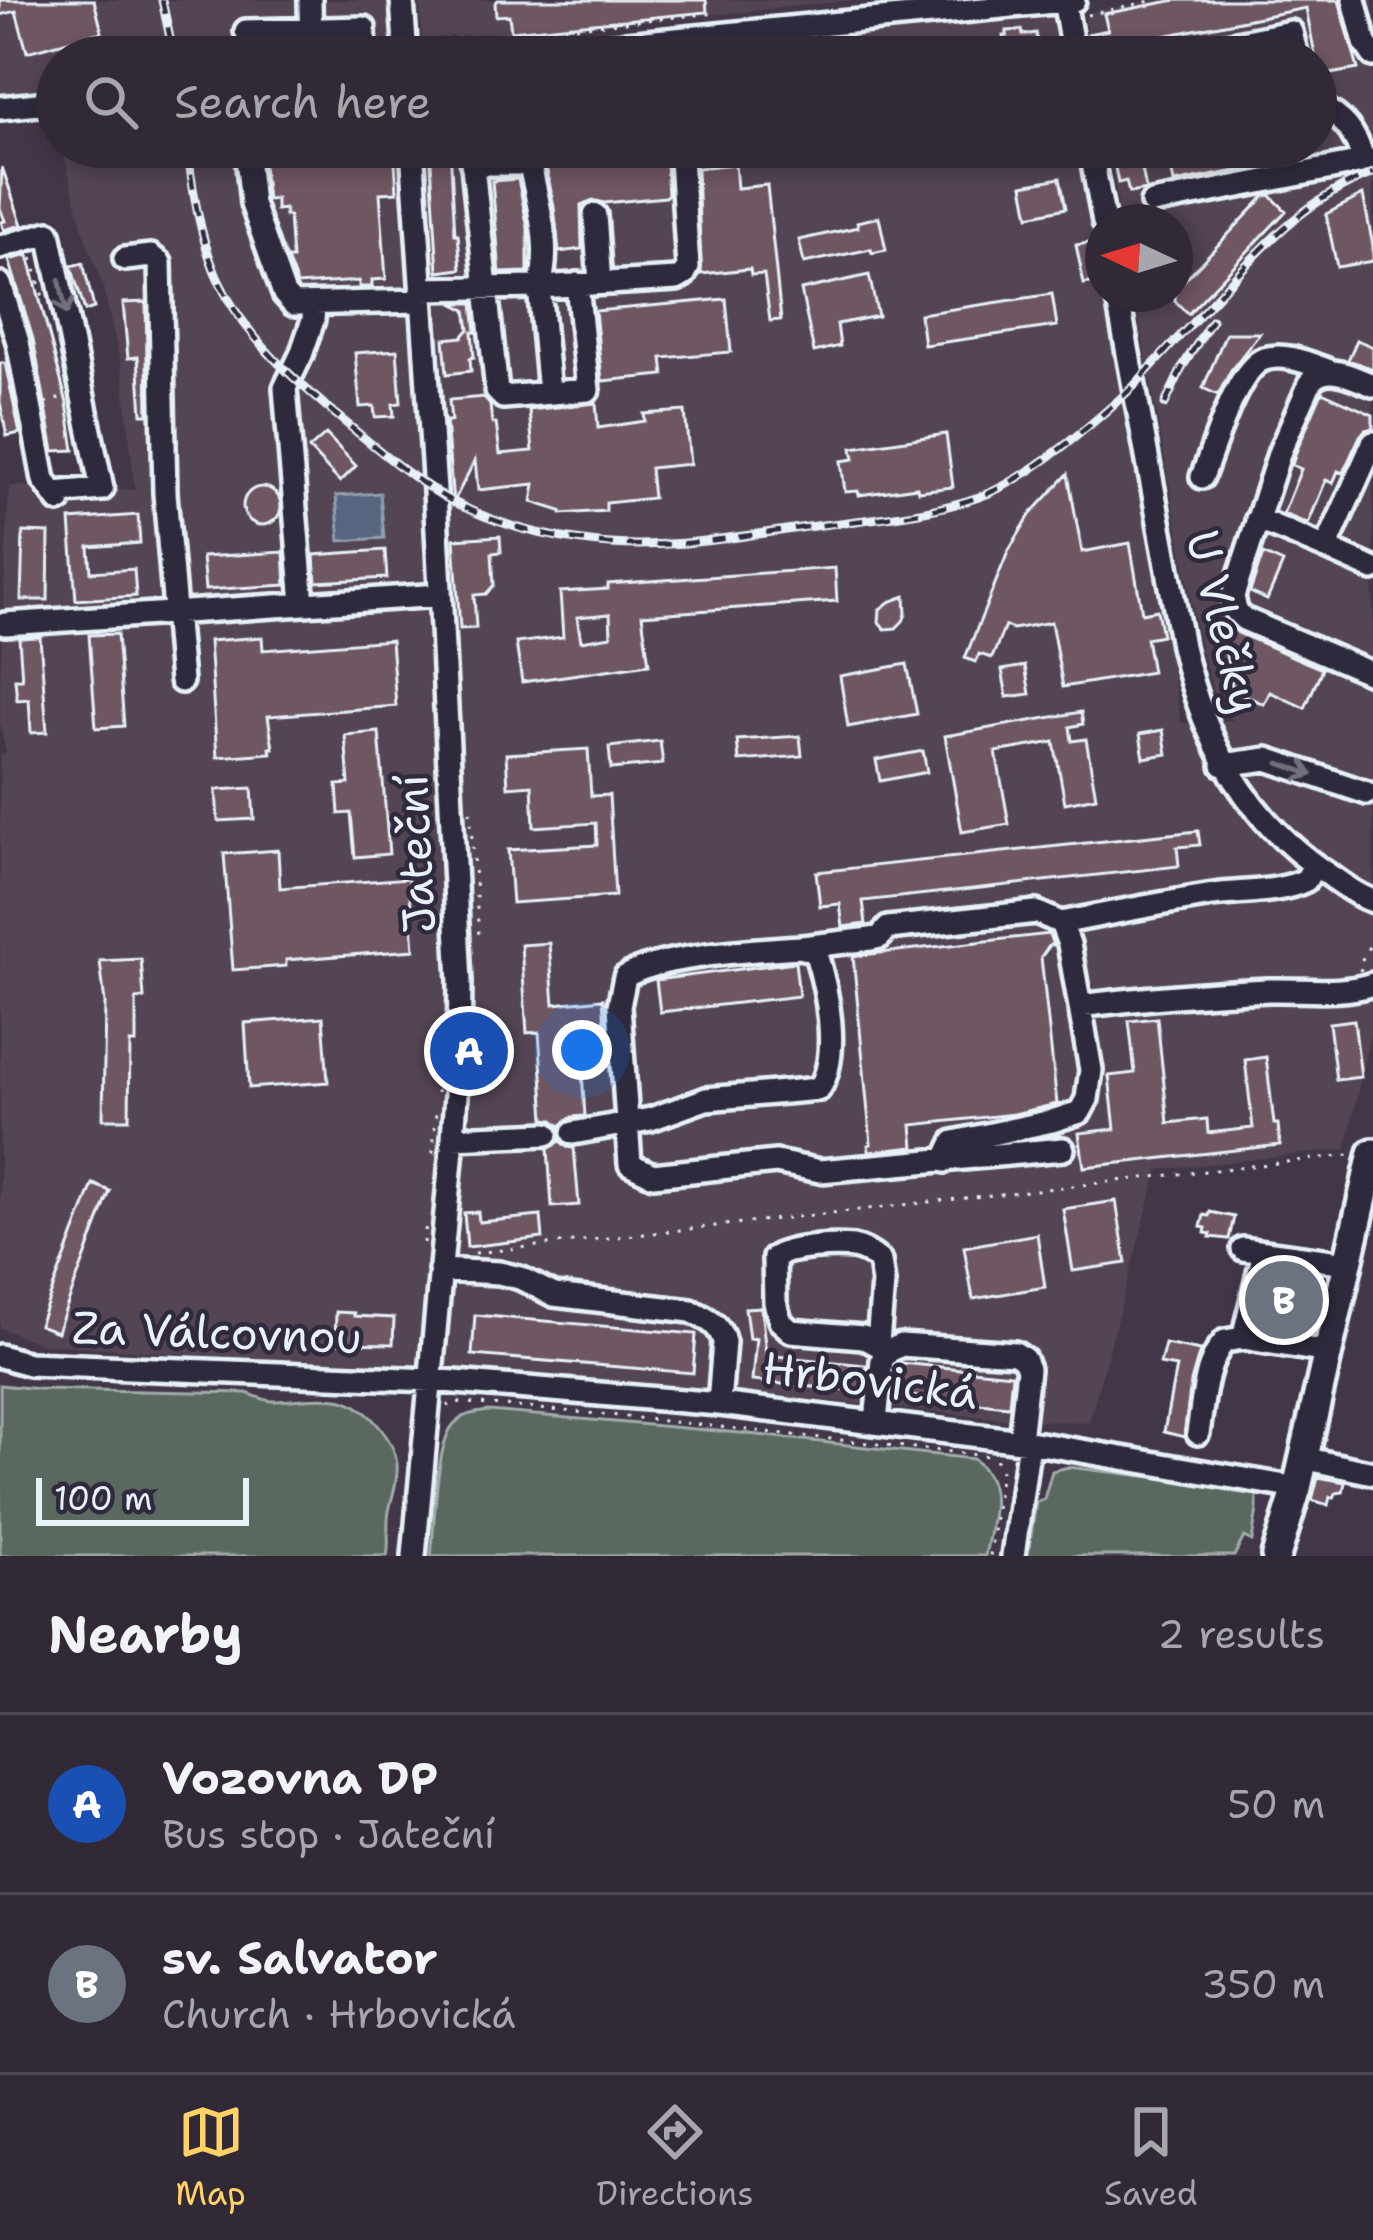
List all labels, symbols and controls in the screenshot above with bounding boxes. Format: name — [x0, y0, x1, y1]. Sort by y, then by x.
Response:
search box — [36, 36, 1337, 168]
icon: search — [78, 69, 144, 135]
text: Search here — [174, 72, 431, 132]
north arrow — [1085, 204, 1193, 312]
one-way arrow — [52, 278, 75, 316]
street label: U Vlečky — [1172, 524, 1276, 720]
one-way arrow — [1277, 760, 1314, 781]
street label: Jateční — [381, 773, 449, 935]
pin: A — [430, 1006, 508, 1096]
your location — [552, 1020, 612, 1080]
pin: B — [1245, 1255, 1323, 1345]
street label: Za Válcovnou — [71, 1297, 363, 1367]
street label: Hrbovická — [759, 1337, 981, 1423]
scale bar — [36, 1472, 249, 1525]
text: 100 m — [54, 1476, 153, 1521]
text: Nearby — [48, 1600, 243, 1668]
text: 2 results — [1158, 1608, 1325, 1660]
text: Vozovna DP — [162, 1748, 438, 1808]
text: A — [72, 1778, 102, 1830]
text: 50 m — [1227, 1778, 1325, 1830]
text: Bus stop · Jateční — [162, 1808, 495, 1860]
text: sv. Salvator — [162, 1928, 438, 1988]
text: B — [75, 1958, 99, 2010]
text: 350 m — [1201, 1958, 1325, 2010]
text: Church · Hrbovická — [162, 1988, 516, 2040]
tab: Map — [175, 2099, 246, 2216]
tab: Directions — [596, 2099, 754, 2216]
tab: Saved — [1104, 2099, 1198, 2216]

